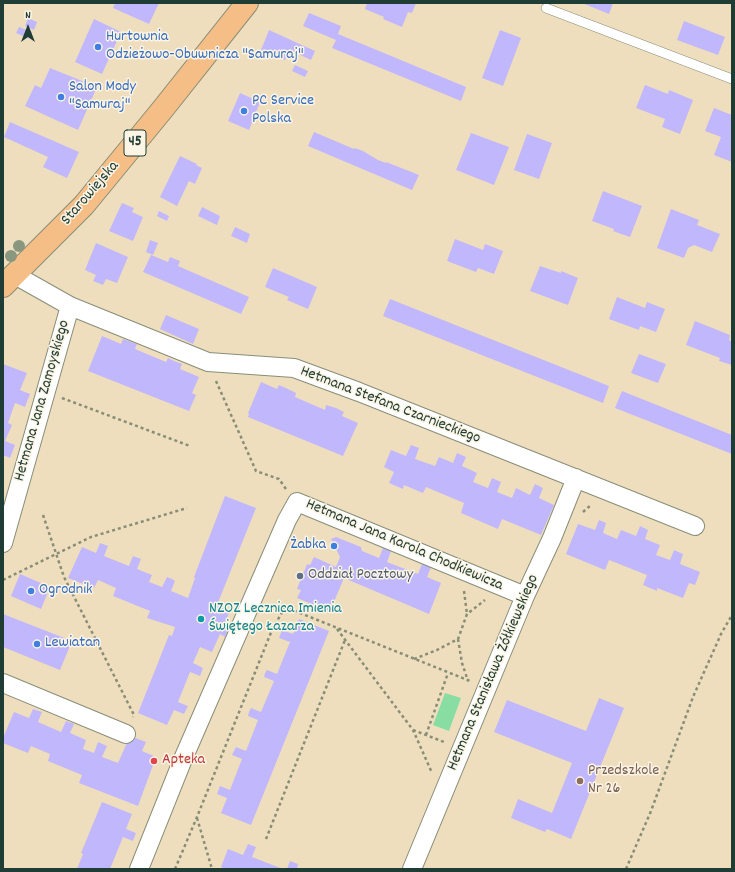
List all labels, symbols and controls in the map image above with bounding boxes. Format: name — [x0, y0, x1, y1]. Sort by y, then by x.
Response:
north arrow — [8, 8, 48, 48]
text: N — [25, 8, 31, 24]
place label: Hurtownia Odzieżowo-Obuwnicza "Samuraj" — [106, 28, 304, 66]
marker: Hurtownia Odzieżowo-Obuwnicza "Samuraj" — [93, 42, 103, 52]
place label: Salon Mody "Samuraj" — [69, 78, 136, 116]
marker: Salon Mody "Samuraj" — [56, 92, 66, 102]
place label: PC Service Polska — [252, 92, 314, 130]
marker: PC Service Polska — [239, 106, 249, 116]
road number: 45 — [124, 130, 146, 156]
street label: Starowiejska — [58, 158, 124, 230]
street label: Hetmana Jana Zamoyskiego — [11, 318, 75, 484]
street label: Hetmana Stefana Czarnieckiego — [297, 363, 483, 449]
street label: Hetmana Jana Karola Chodkiewicza — [302, 496, 506, 596]
place label: Żabka — [290, 536, 326, 556]
marker: Żabka — [329, 541, 339, 551]
place label: Oddział Pocztowy — [308, 566, 413, 586]
marker: Oddział Pocztowy — [295, 571, 305, 581]
street label: Hetmana Stanisława Żółkiewskiego — [444, 572, 544, 774]
place label: Ogrodnik — [39, 581, 93, 601]
marker: Ogrodnik — [26, 586, 36, 596]
place label: NZOZ Lecznica Imienia Świętego Łazarza — [209, 600, 342, 638]
marker: NZOZ Lecznica Imienia Świętego Łazarza — [196, 614, 206, 624]
place label: Lewiatan — [45, 634, 100, 654]
marker: Lewiatan — [32, 639, 42, 649]
place label: Apteka — [162, 751, 205, 771]
marker: Apteka — [149, 756, 159, 766]
place label: Przedszkole Nr 26 — [588, 762, 659, 800]
marker: Przedszkole Nr 26 — [575, 776, 585, 786]

